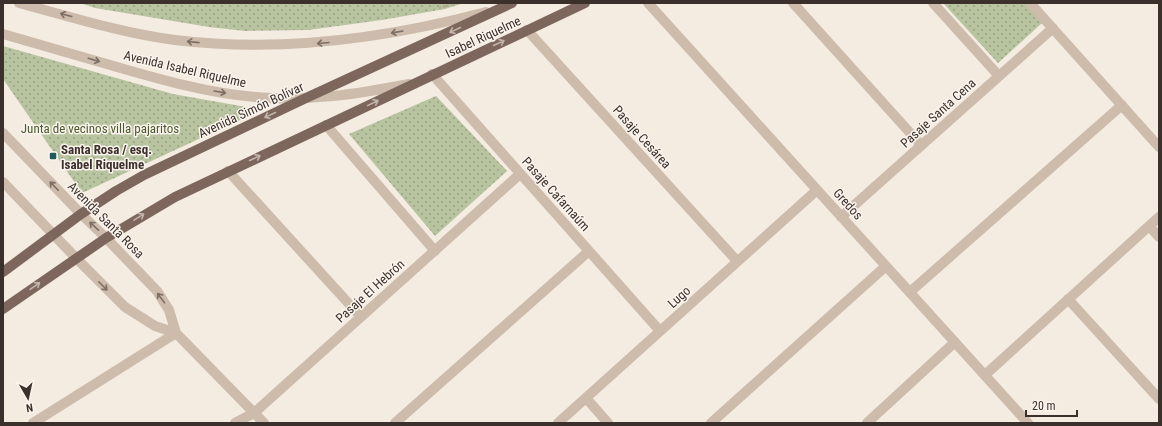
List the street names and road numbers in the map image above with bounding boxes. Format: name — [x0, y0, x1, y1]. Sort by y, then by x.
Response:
street label: Isabel Riquelme — [443, 13, 523, 61]
street label: Avenida Isabel Riquelme — [122, 48, 248, 90]
street label: Pasaje Santa Cena — [897, 75, 979, 151]
street label: Avenida Simón Bolívar — [196, 79, 306, 141]
street label: Pasaje Cesárea — [610, 103, 674, 171]
street label: Pasaje Cafarnaúm — [519, 154, 593, 234]
street label: Avenida Santa Rosa — [65, 179, 147, 261]
street label: Gredos — [830, 185, 866, 223]
street label: Pasaje El Hebrón — [333, 256, 407, 326]
street label: Lugo — [665, 283, 693, 311]

